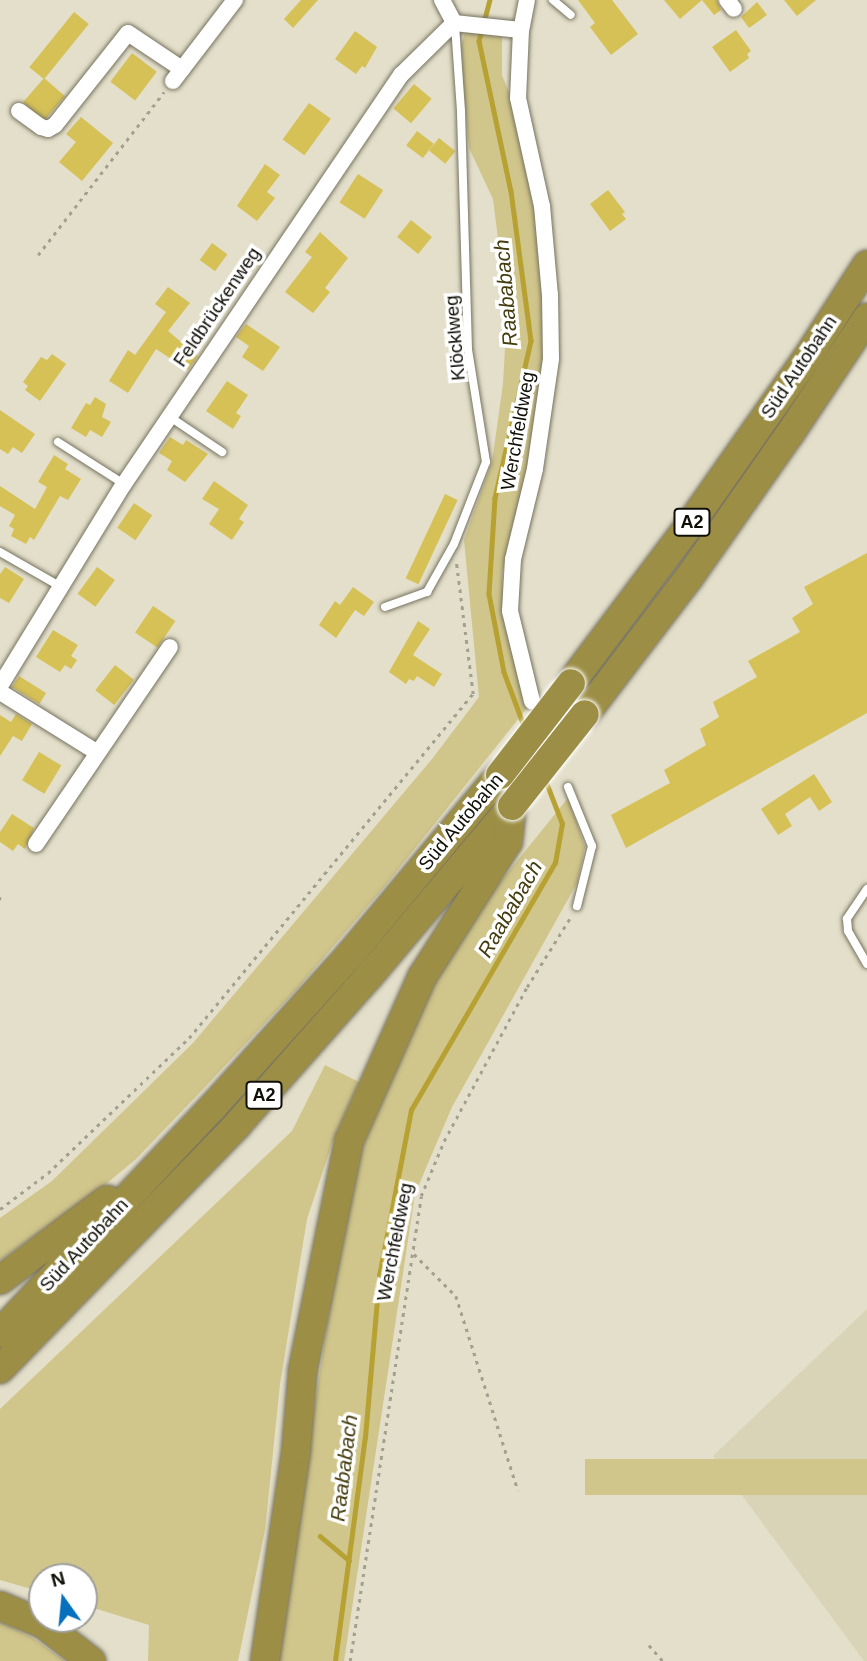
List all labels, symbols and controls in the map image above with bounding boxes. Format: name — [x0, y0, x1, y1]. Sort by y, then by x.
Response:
water label: Raababach — [489, 238, 523, 348]
street label: Feldbrückenweg — [169, 243, 265, 371]
street label: Klöcklweg — [440, 294, 470, 382]
street label: Süd Autobahn — [756, 311, 842, 423]
street label: Werchfeldweg — [496, 370, 540, 492]
road number: A2 — [673, 508, 711, 536]
street label: Süd Autobahn — [414, 769, 508, 875]
water label: Raababach — [472, 856, 548, 962]
road number: A2 — [245, 1080, 283, 1110]
street label: Werchfeldweg — [372, 1181, 418, 1303]
street label: Süd Autobahn — [35, 1193, 133, 1297]
water label: Raababach — [325, 1413, 363, 1523]
north arrow — [28, 1563, 98, 1633]
text: N — [49, 1567, 67, 1591]

